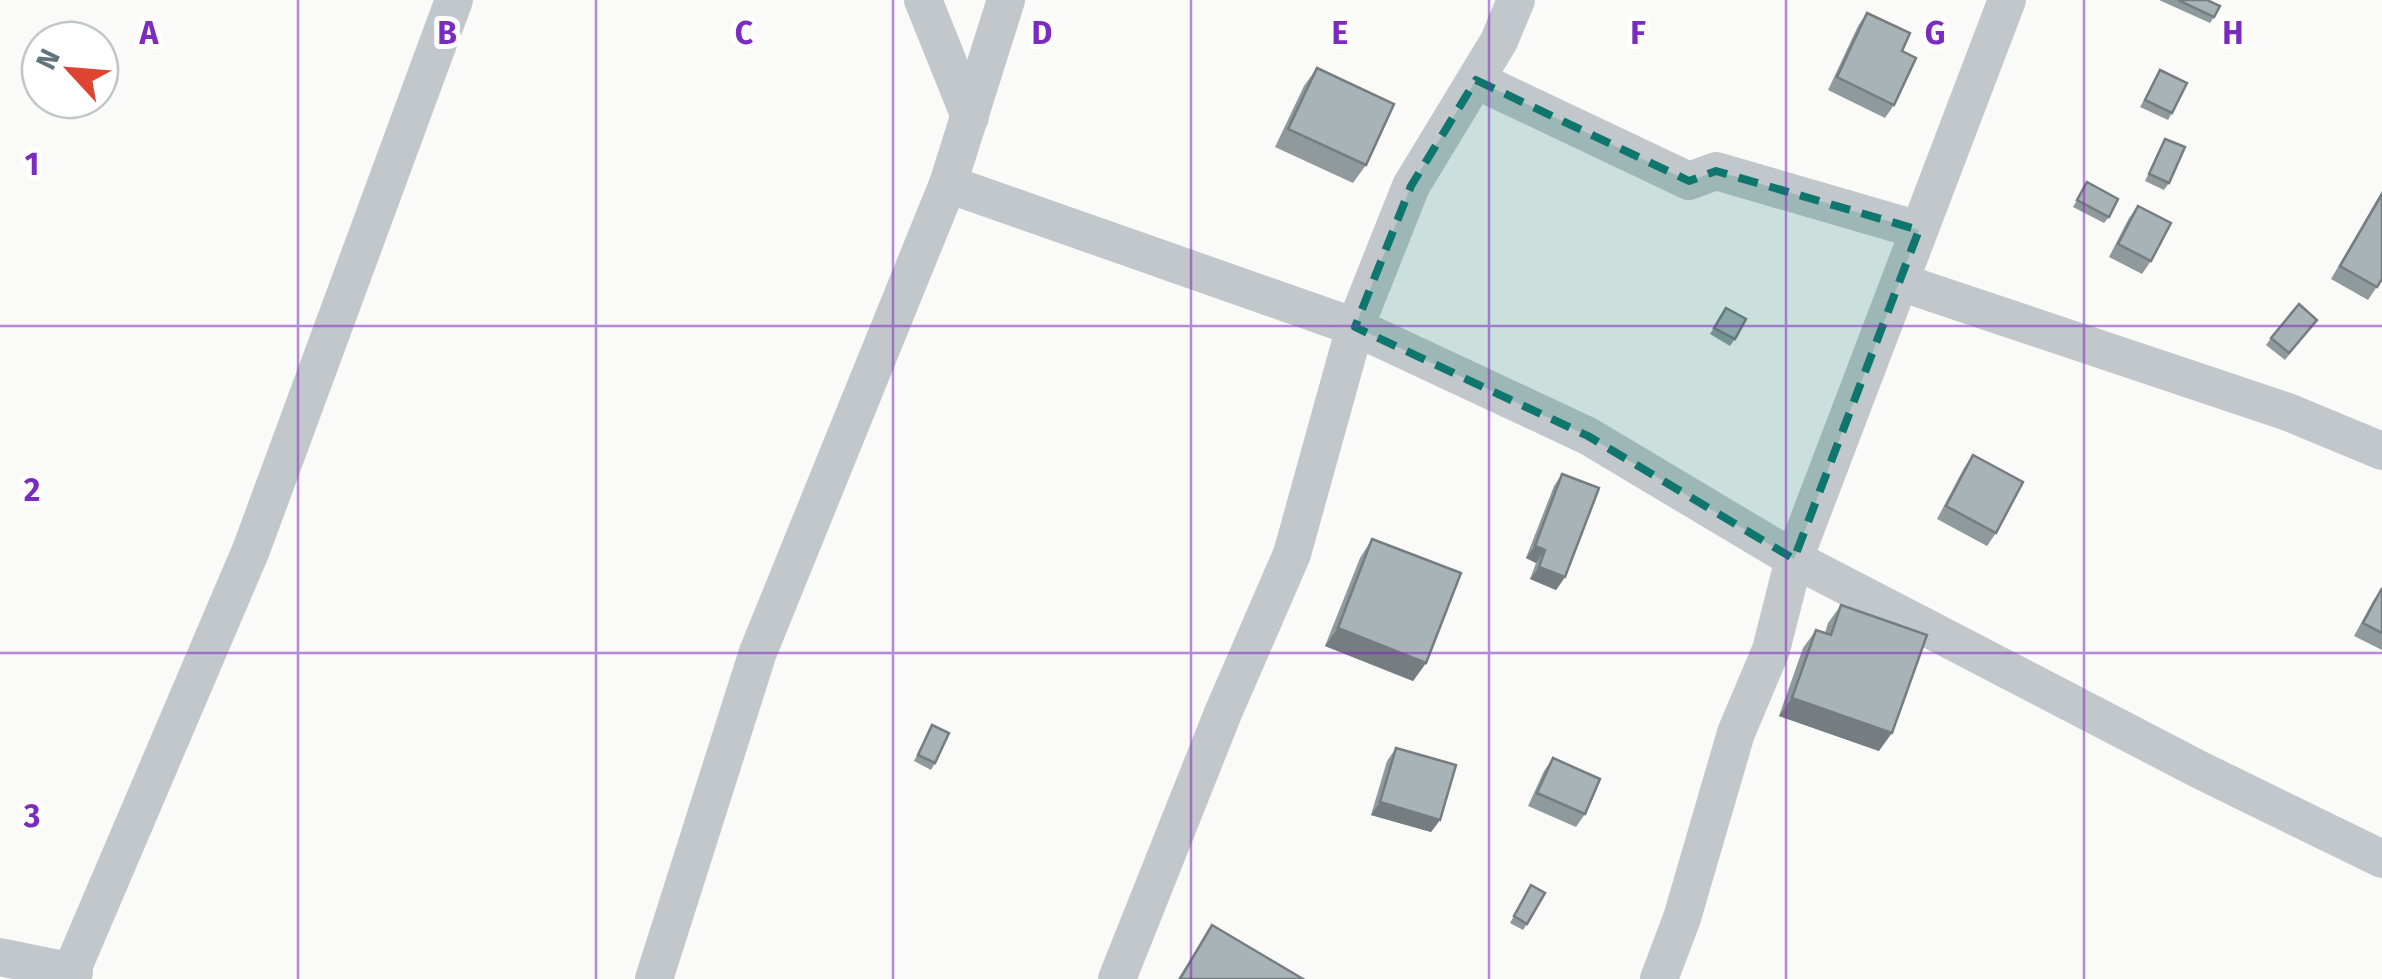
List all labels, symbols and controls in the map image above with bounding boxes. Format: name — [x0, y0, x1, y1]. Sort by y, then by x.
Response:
text: A — [139, 14, 160, 52]
text: B — [437, 14, 457, 52]
text: C — [735, 14, 754, 52]
text: D — [1032, 14, 1052, 52]
text: E — [1332, 14, 1348, 52]
text: F — [1630, 14, 1646, 52]
text: G — [1925, 14, 1945, 52]
text: H — [2222, 14, 2244, 52]
north arrow — [20, 20, 120, 120]
text: N — [29, 44, 67, 75]
text: 1 — [25, 145, 39, 183]
text: 2 — [24, 471, 40, 509]
text: 3 — [23, 797, 40, 835]

